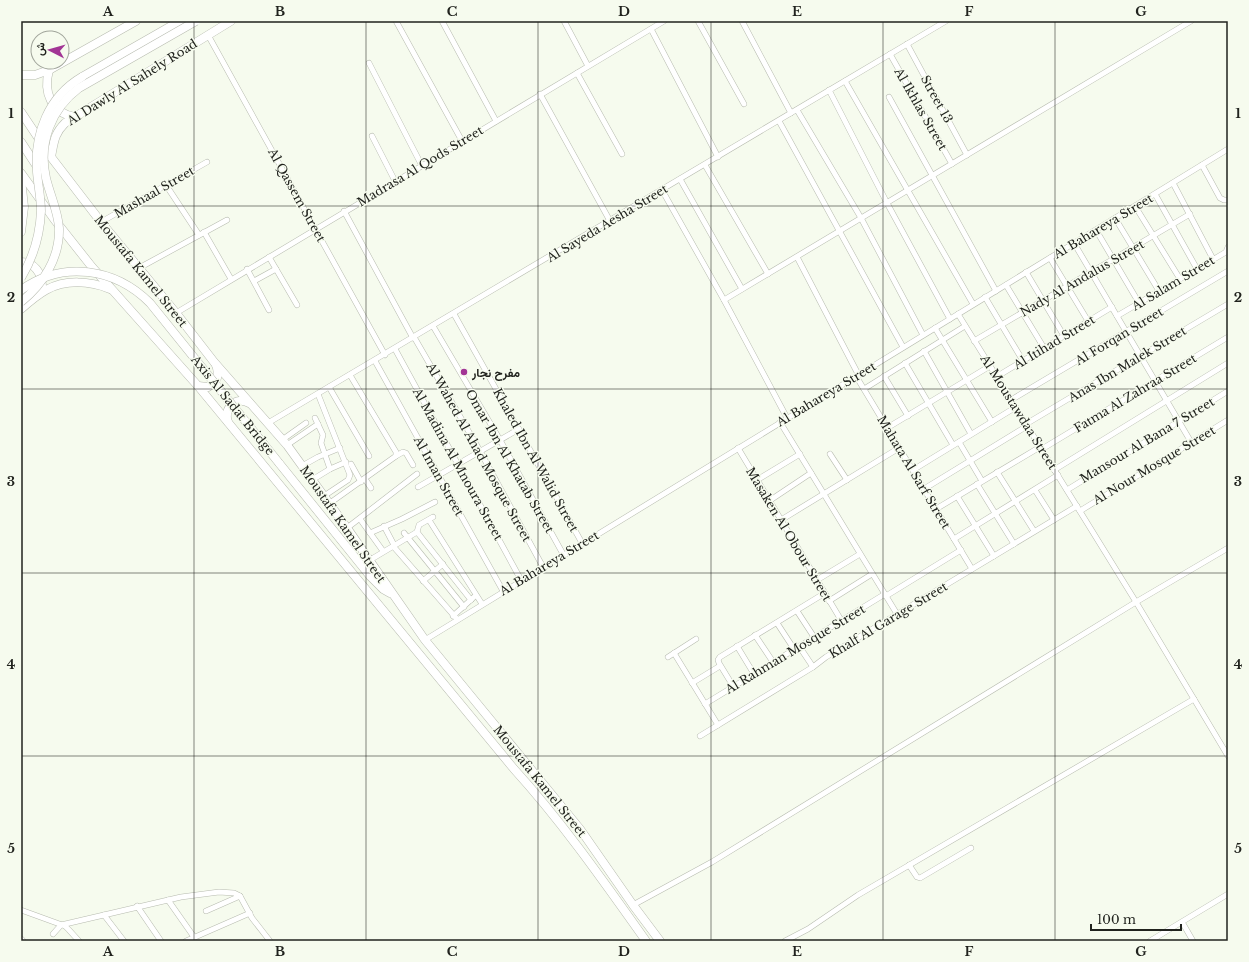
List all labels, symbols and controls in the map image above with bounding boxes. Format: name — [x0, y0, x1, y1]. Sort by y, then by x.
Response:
text: A — [102, 3, 114, 20]
text: B — [275, 3, 285, 20]
text: C — [447, 3, 458, 20]
text: D — [618, 3, 630, 20]
text: E — [792, 3, 802, 20]
text: F — [965, 3, 974, 20]
text: G — [1135, 3, 1147, 20]
north arrow — [30, 30, 70, 70]
street label: Al Dawly Al Sahely Road — [63, 36, 200, 129]
text: ش — [32, 42, 48, 56]
street label: Al Ikhlas Street — [891, 64, 951, 153]
street label: Street 13 — [918, 72, 956, 126]
text: 1 — [8, 105, 14, 122]
text: 1 — [1235, 105, 1241, 122]
street label: Madrasa Al Qods Street — [354, 122, 486, 210]
street label: Al Qassem Street — [265, 145, 329, 245]
street label: Mashaal Street — [111, 163, 197, 221]
street label: Al Sayeda Aesha Street — [543, 181, 671, 266]
street label: Al Bahareya Street — [1050, 190, 1156, 262]
street label: Moustafa Kamel Street — [91, 212, 191, 330]
street label: Nady Al Andalus Street — [1017, 236, 1147, 320]
street label: Al Salam Street — [1128, 252, 1218, 314]
text: 2 — [7, 289, 15, 306]
text: 2 — [1234, 289, 1242, 306]
street label: Al Forqan Street — [1071, 304, 1166, 369]
street label: Al Itihad Street — [1010, 311, 1098, 373]
street label: Anas Ibn Malek Street — [1064, 323, 1189, 406]
street label: Fatma Al Zahraa Street — [1071, 350, 1199, 436]
street label: Axis Al Sadat Bridge — [188, 351, 278, 458]
street label: Al Moustawdaa Street — [977, 351, 1061, 473]
street label: Al Bahareya Street — [773, 358, 879, 430]
street label: Al Wahed Al Ahad Mosque Street — [423, 359, 535, 544]
place label: مفرح نجار — [471, 365, 521, 381]
marker: مفرح نجار — [459, 367, 469, 377]
street label: Al Madina Al Mnoura Street — [409, 384, 506, 543]
street label: Khaled Ibn Al Walid Street — [490, 385, 582, 535]
street label: Omar Ibn Al Khatab Street — [463, 387, 558, 536]
street label: Mansour Al Bana 7 Street — [1077, 394, 1217, 486]
street label: Mahata Al Sarf Street — [874, 412, 954, 532]
street label: Al Nour Mosque Street — [1089, 422, 1218, 508]
street label: Al Iman Street — [410, 433, 467, 519]
street label: Moustafa Kamel Street — [297, 463, 389, 586]
street label: Masaken Al Obour Street — [743, 464, 835, 604]
text: 3 — [7, 473, 15, 490]
text: 3 — [1234, 473, 1242, 490]
street label: Al Bahareya Street — [496, 527, 602, 599]
street label: Khalf Al Garage Street — [826, 578, 950, 661]
street label: Al Rahman Mosque Street — [721, 601, 868, 697]
text: 4 — [7, 656, 16, 673]
text: 4 — [1234, 656, 1243, 673]
street label: Moustafa Kamel Street — [490, 722, 590, 840]
text: 5 — [7, 840, 15, 857]
text: 5 — [1234, 840, 1242, 857]
scale bar — [1091, 906, 1181, 932]
text: 100 m — [1097, 912, 1136, 927]
text: A — [102, 943, 114, 960]
text: B — [275, 943, 285, 960]
text: C — [447, 943, 458, 960]
text: D — [618, 943, 630, 960]
text: E — [792, 943, 802, 960]
text: F — [965, 943, 974, 960]
text: G — [1135, 943, 1147, 960]

